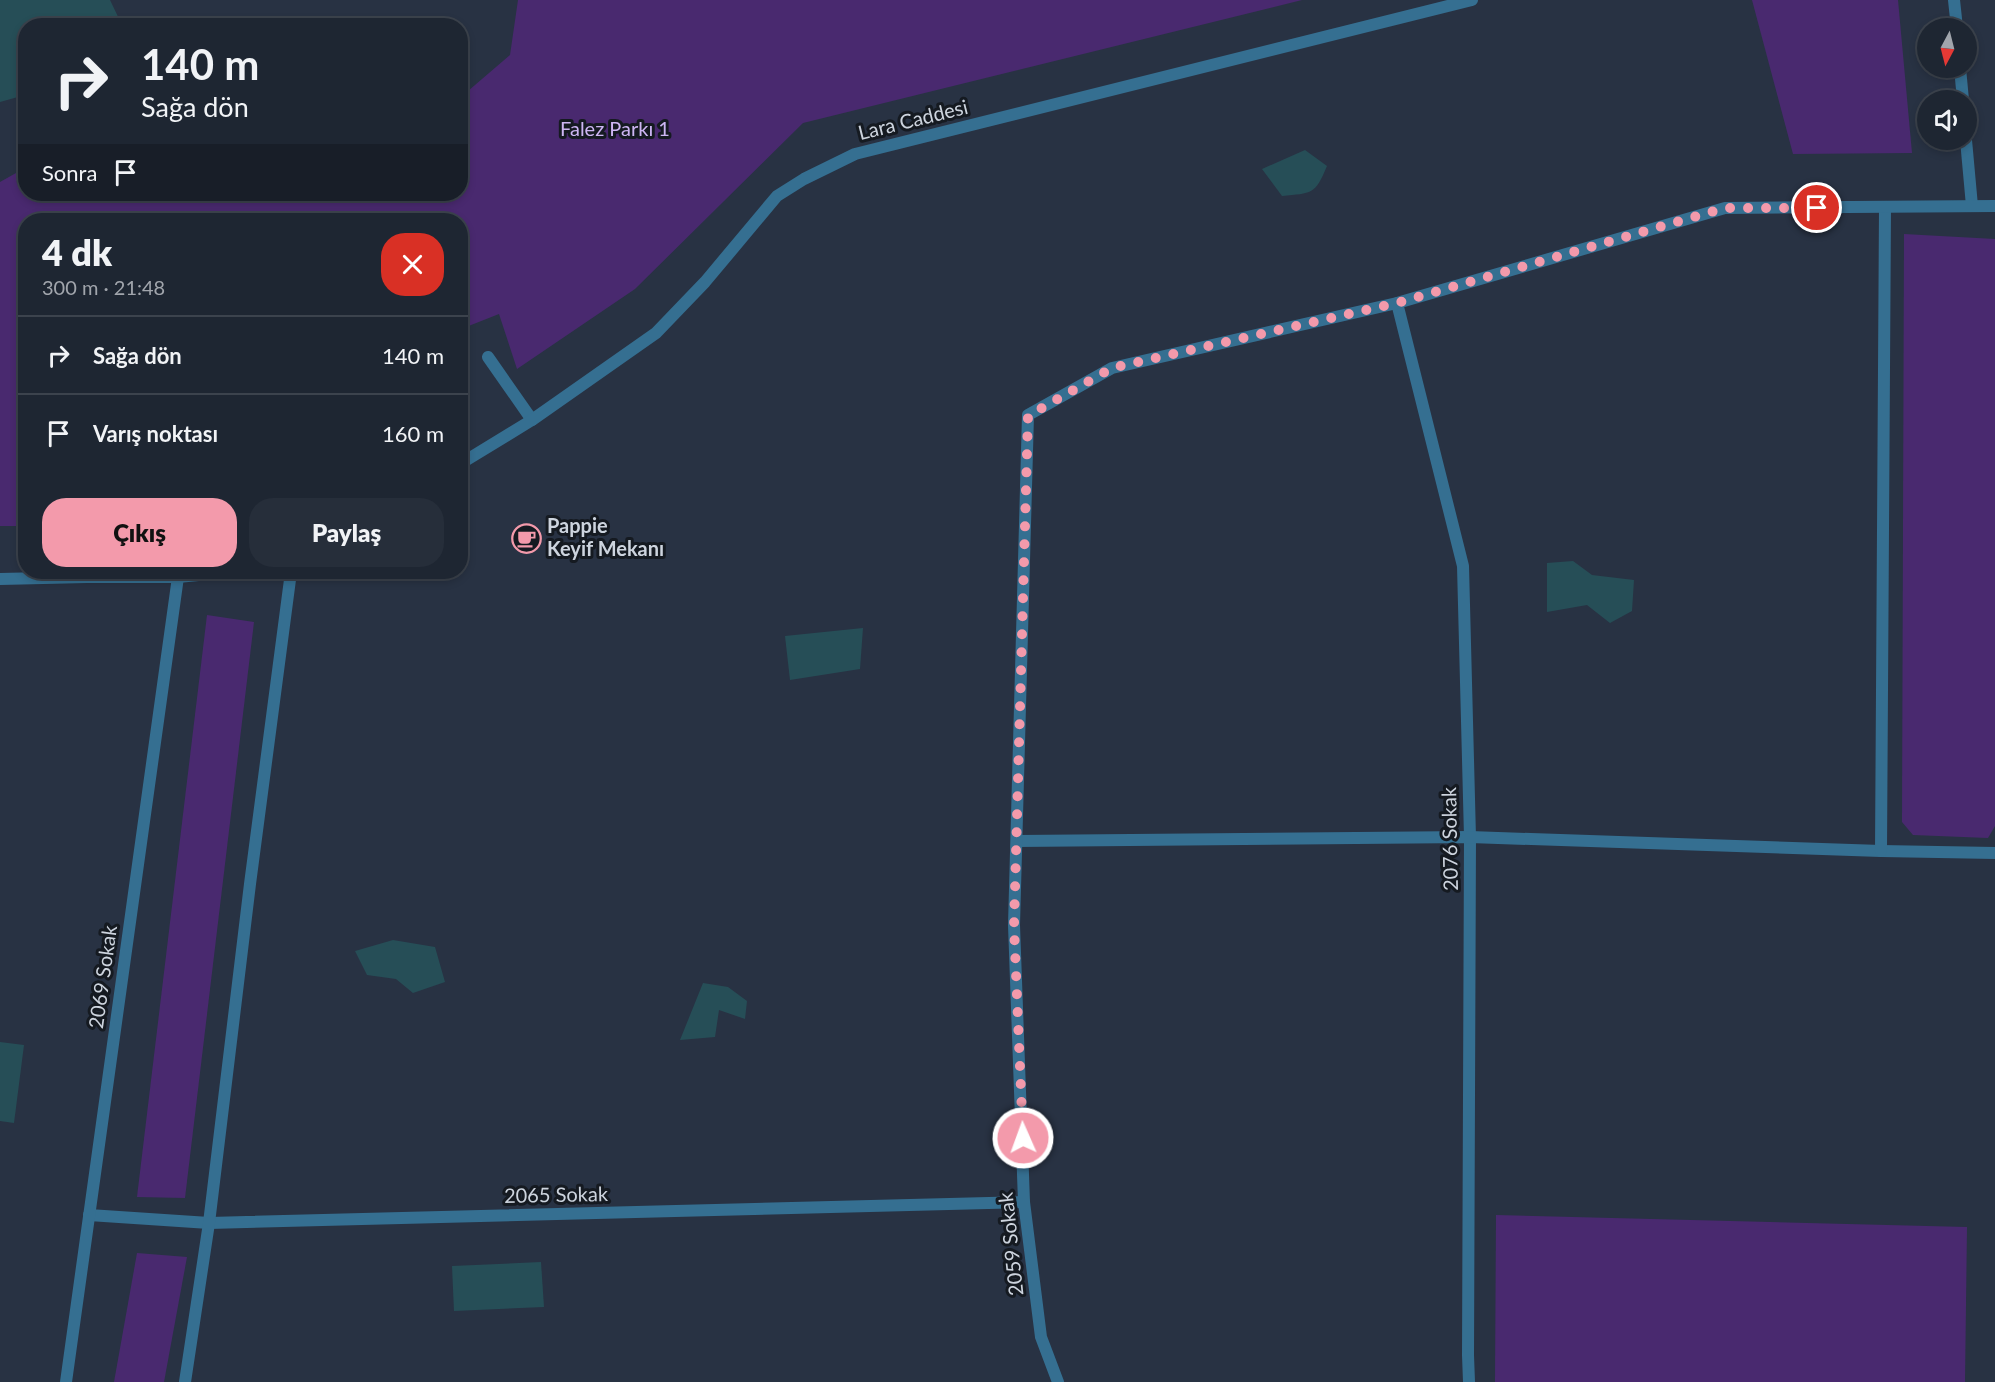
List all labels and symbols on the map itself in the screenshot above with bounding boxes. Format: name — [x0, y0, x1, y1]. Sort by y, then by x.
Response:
north arrow — [1917, 18, 1977, 78]
street label: Lara Caddesi — [855, 94, 970, 144]
park label: Falez Parkı 1 — [560, 116, 670, 140]
pin — [1791, 182, 1842, 233]
place label: Pappie Keyif Mekanı — [547, 513, 664, 560]
cafe icon: Pappie Keyif Mekanı — [510, 522, 542, 554]
street label: 2076 Sokak — [1436, 786, 1462, 891]
street label: 2069 Sokak — [83, 923, 121, 1030]
position arrow — [991, 1106, 1055, 1170]
street label: 2065 Sokak — [504, 1181, 609, 1207]
street label: 2059 Sokak — [993, 1190, 1027, 1297]

